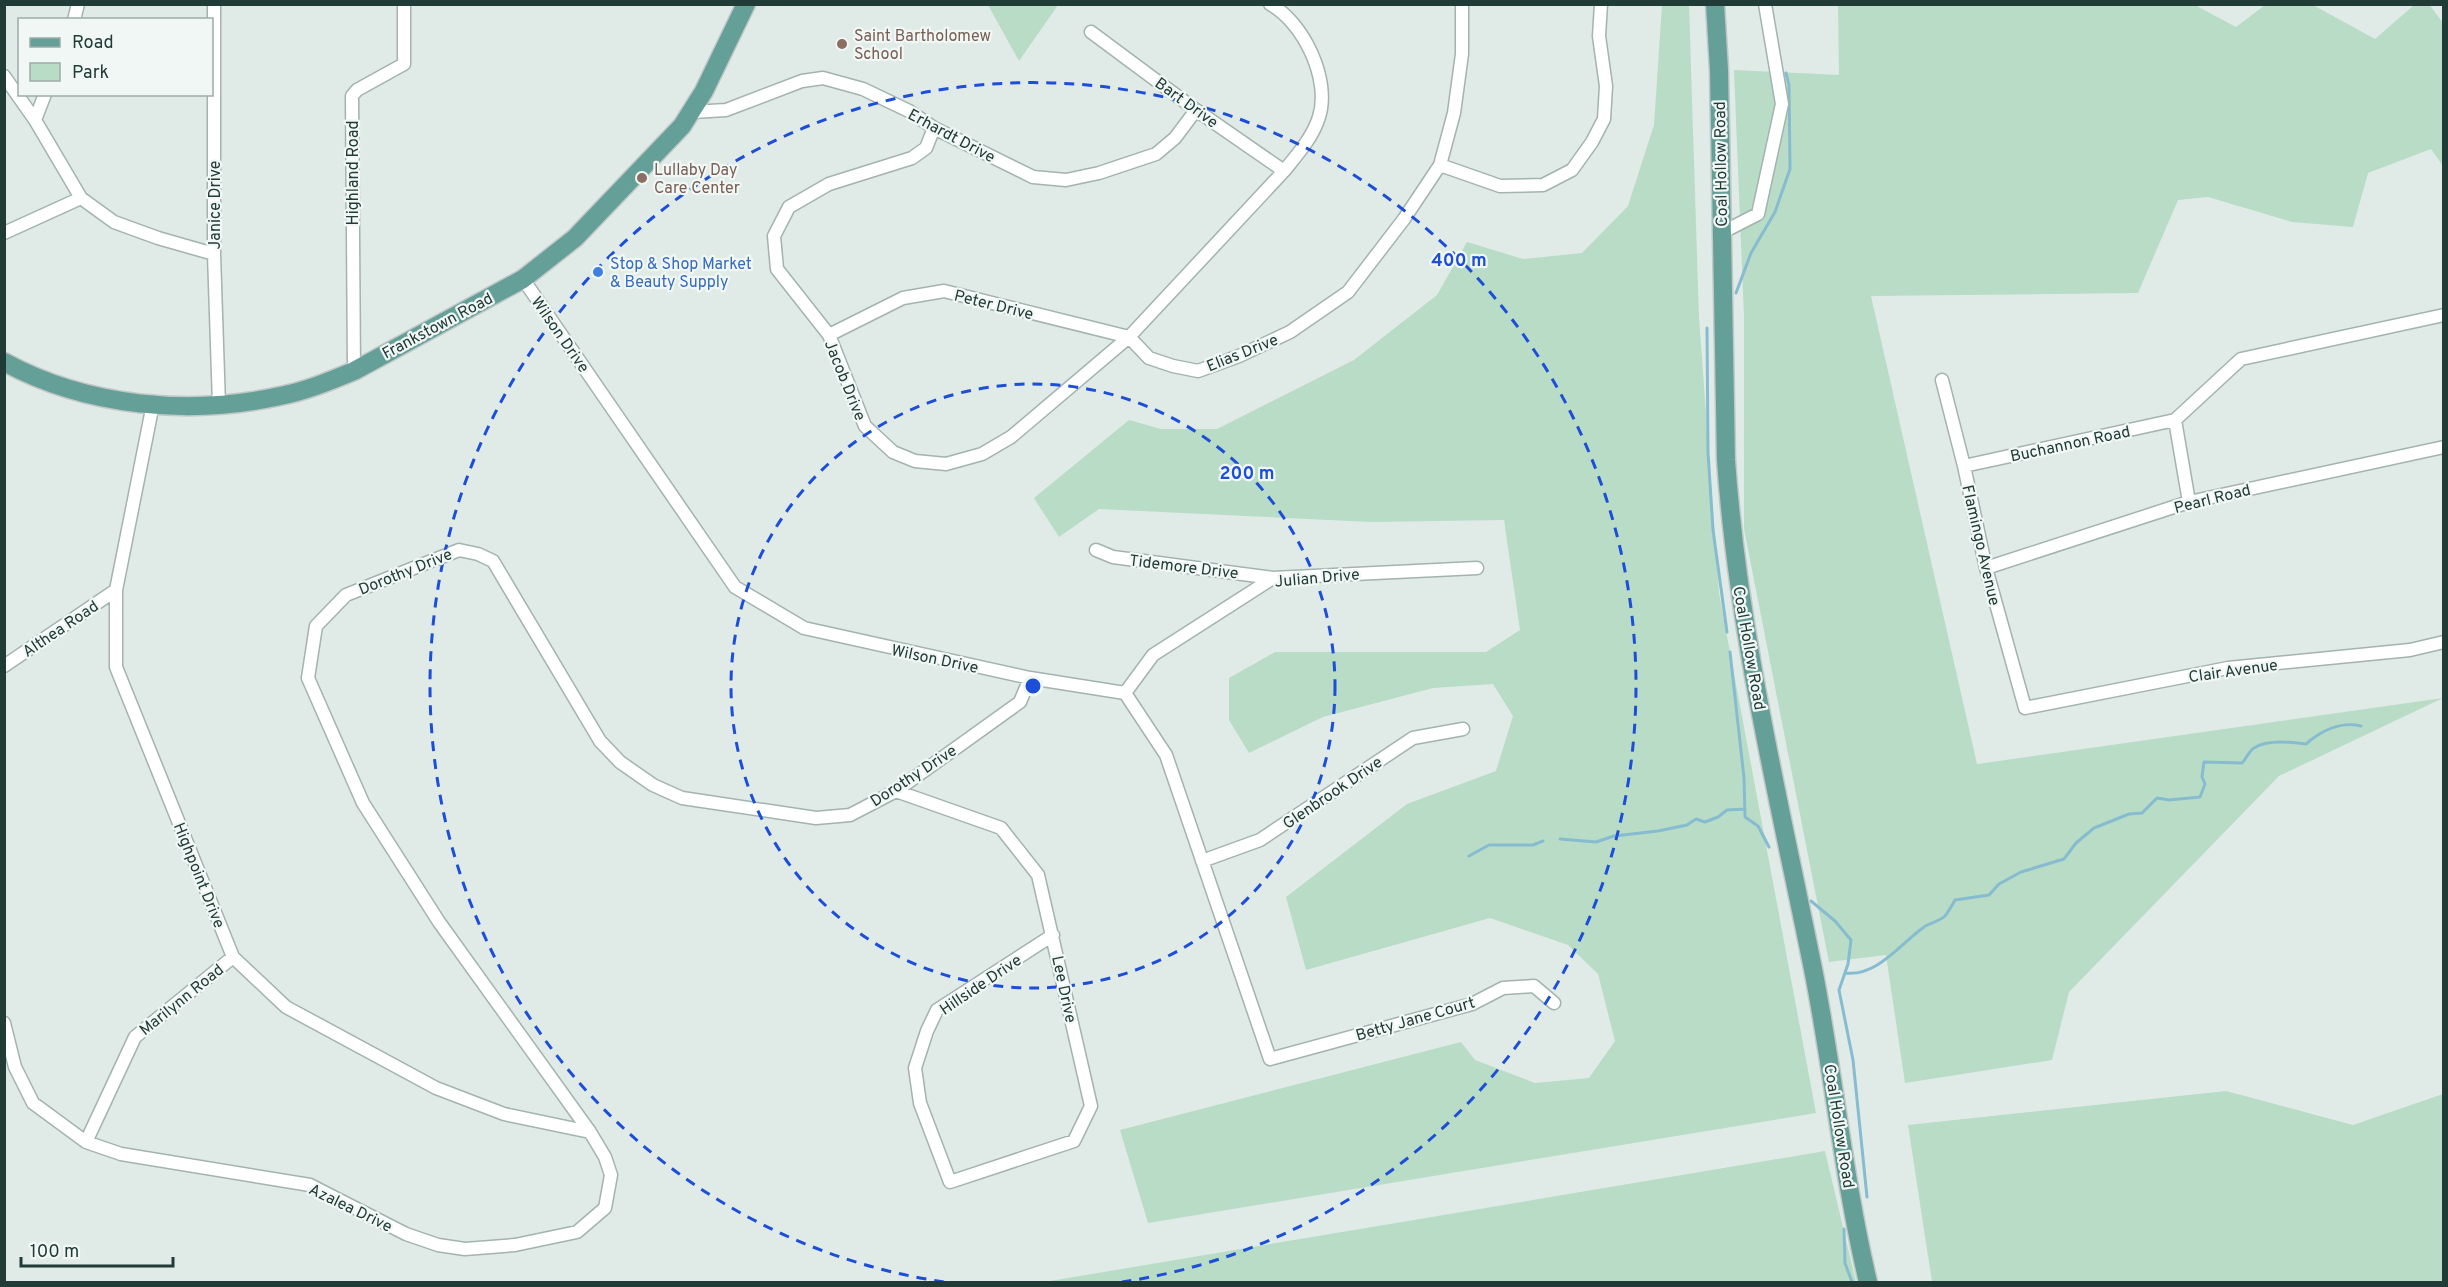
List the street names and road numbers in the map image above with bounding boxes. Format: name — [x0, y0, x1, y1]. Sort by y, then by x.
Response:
street label: Bart Drive — [1150, 74, 1221, 133]
street label: Coal Hollow Road — [1711, 101, 1733, 227]
street label: Erhardt Drive — [904, 105, 998, 168]
street label: Highland Road — [344, 120, 364, 226]
street label: Janice Drive — [206, 161, 226, 249]
street label: Peter Drive — [952, 286, 1035, 325]
street label: Frankstown Road — [379, 289, 497, 364]
street label: Wilson Drive — [526, 293, 593, 377]
street label: Elias Drive — [1204, 330, 1281, 377]
street label: Jacob Drive — [819, 338, 869, 424]
street label: Buchannon Road — [2009, 422, 2132, 467]
street label: Pearl Road — [2172, 481, 2253, 519]
street label: Flamingo Avenue — [1956, 483, 2004, 608]
street label: Dorothy Drive — [356, 545, 455, 601]
street label: Tidemore Drive — [1128, 551, 1240, 585]
street label: Julian Drive — [1274, 565, 1361, 593]
street label: Coal Hollow Road — [1727, 585, 1769, 712]
street label: Althea Road — [19, 597, 103, 662]
street label: Wilson Drive — [889, 641, 980, 679]
street label: Clair Avenue — [2187, 656, 2279, 688]
street label: Dorothy Drive — [867, 741, 961, 812]
street label: Glenbrook Drive — [1279, 753, 1387, 834]
street label: Highpoint Drive — [168, 820, 228, 932]
street label: Hillside Drive — [936, 951, 1026, 1020]
street label: Lee Drive — [1046, 954, 1080, 1025]
street label: Marilynn Road — [136, 960, 229, 1041]
street label: Betty Jane Court — [1354, 993, 1477, 1046]
street label: Coal Hollow Road — [1818, 1063, 1858, 1190]
street label: Azalea Drive — [305, 1180, 395, 1238]

